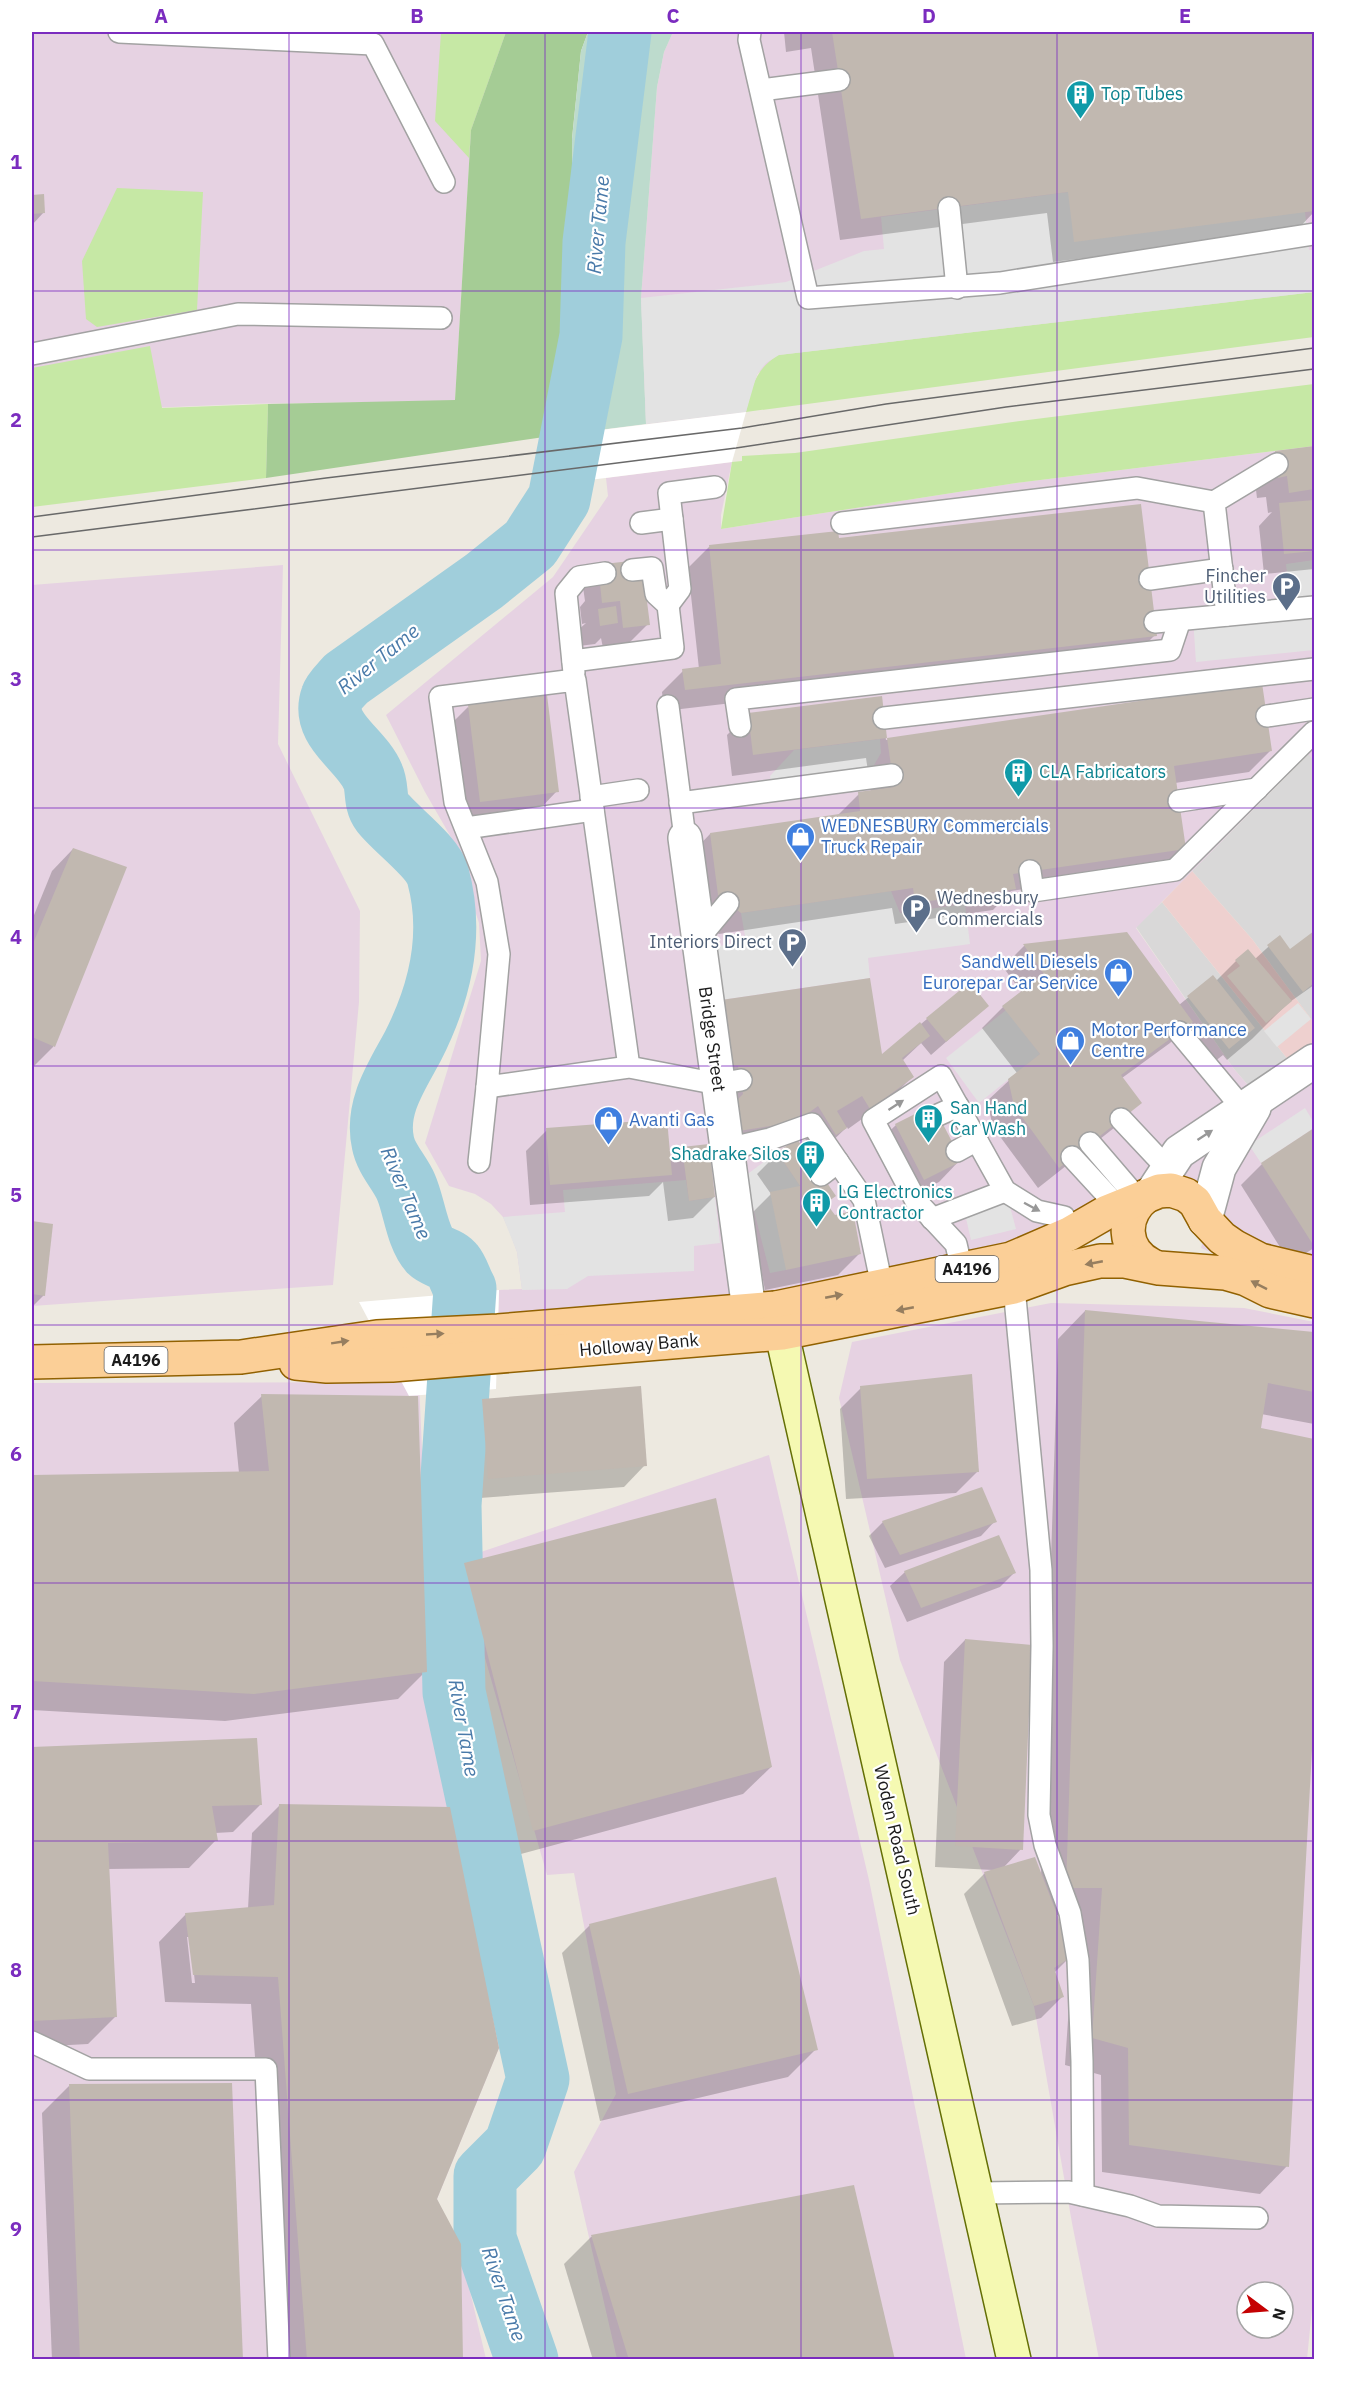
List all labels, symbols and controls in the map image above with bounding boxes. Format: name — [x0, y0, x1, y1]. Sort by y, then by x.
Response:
text: A — [154, 2, 168, 29]
text: B — [410, 2, 424, 29]
text: C — [666, 2, 680, 29]
text: D — [922, 2, 936, 29]
text: E — [1179, 2, 1191, 29]
building icon: Top Tubes — [1064, 78, 1096, 120]
place label: Top Tubes — [1101, 82, 1184, 105]
text: 1 — [10, 148, 22, 175]
water label: River Tame — [580, 175, 615, 275]
text: 2 — [10, 406, 22, 433]
place label: Fincher Utilities — [1204, 564, 1266, 608]
parking icon: Fincher Utilities — [1271, 570, 1303, 612]
water label: River Tame — [331, 617, 424, 700]
text: 3 — [10, 665, 22, 692]
building icon: CLA Fabricators — [1002, 756, 1034, 798]
place label: CLA Fabricators — [1039, 760, 1166, 783]
place label: WEDNESBURY Commercials Truck Repair — [821, 814, 1049, 858]
shop icon: WEDNESBURY Commercials Truck Repair — [784, 820, 816, 862]
place label: Wednesbury Commercials — [937, 886, 1043, 930]
parking icon: Wednesbury Commercials — [900, 892, 932, 934]
text: 4 — [10, 923, 22, 950]
parking icon: Interiors Direct — [777, 926, 809, 968]
place label: Interiors Direct — [649, 930, 772, 953]
place label: Sandwell Diesels Eurorepar Car Service — [922, 950, 1098, 994]
shop icon: Sandwell Diesels Eurorepar Car Service — [1103, 956, 1135, 998]
street label: Bridge Street — [694, 985, 731, 1093]
place label: Motor Performance Centre — [1091, 1018, 1247, 1062]
shop icon: Motor Performance Centre — [1054, 1024, 1086, 1066]
place label: San Hand Car Wash — [950, 1096, 1028, 1140]
one-way arrow — [888, 1099, 904, 1111]
building icon: San Hand Car Wash — [913, 1102, 945, 1144]
shop icon: Avanti Gas — [592, 1104, 624, 1146]
place label: Avanti Gas — [629, 1108, 715, 1131]
one-way arrow — [1196, 1129, 1212, 1141]
building icon: Shadrake Silos — [795, 1138, 827, 1180]
water label: River Tame — [375, 1142, 438, 1243]
place label: Shadrake Silos — [671, 1142, 790, 1165]
place label: LG Electronics Contractor — [838, 1180, 953, 1224]
text: 5 — [10, 1181, 22, 1208]
building icon: LG Electronics Contractor — [801, 1186, 833, 1228]
one-way arrow — [1024, 1202, 1041, 1212]
road number: A4196 — [936, 1256, 998, 1282]
one-way arrow — [1084, 1259, 1103, 1268]
one-way arrow — [1250, 1281, 1267, 1290]
one-way arrow — [824, 1291, 843, 1300]
one-way arrow — [895, 1305, 914, 1314]
street label: Holloway Bank — [578, 1328, 700, 1361]
one-way arrow — [426, 1329, 445, 1338]
one-way arrow — [331, 1338, 350, 1347]
road number: A4196 — [104, 1347, 168, 1373]
text: 6 — [10, 1440, 22, 1467]
water label: River Tame — [443, 1677, 486, 1779]
text: 7 — [10, 1698, 22, 1725]
street label: Woden Road South — [869, 1762, 926, 1917]
text: 8 — [10, 1956, 22, 1983]
text: 9 — [10, 2215, 22, 2242]
water label: River Tame — [476, 2243, 533, 2345]
north arrow — [1235, 2280, 1295, 2340]
text: N — [1268, 2306, 1291, 2322]

